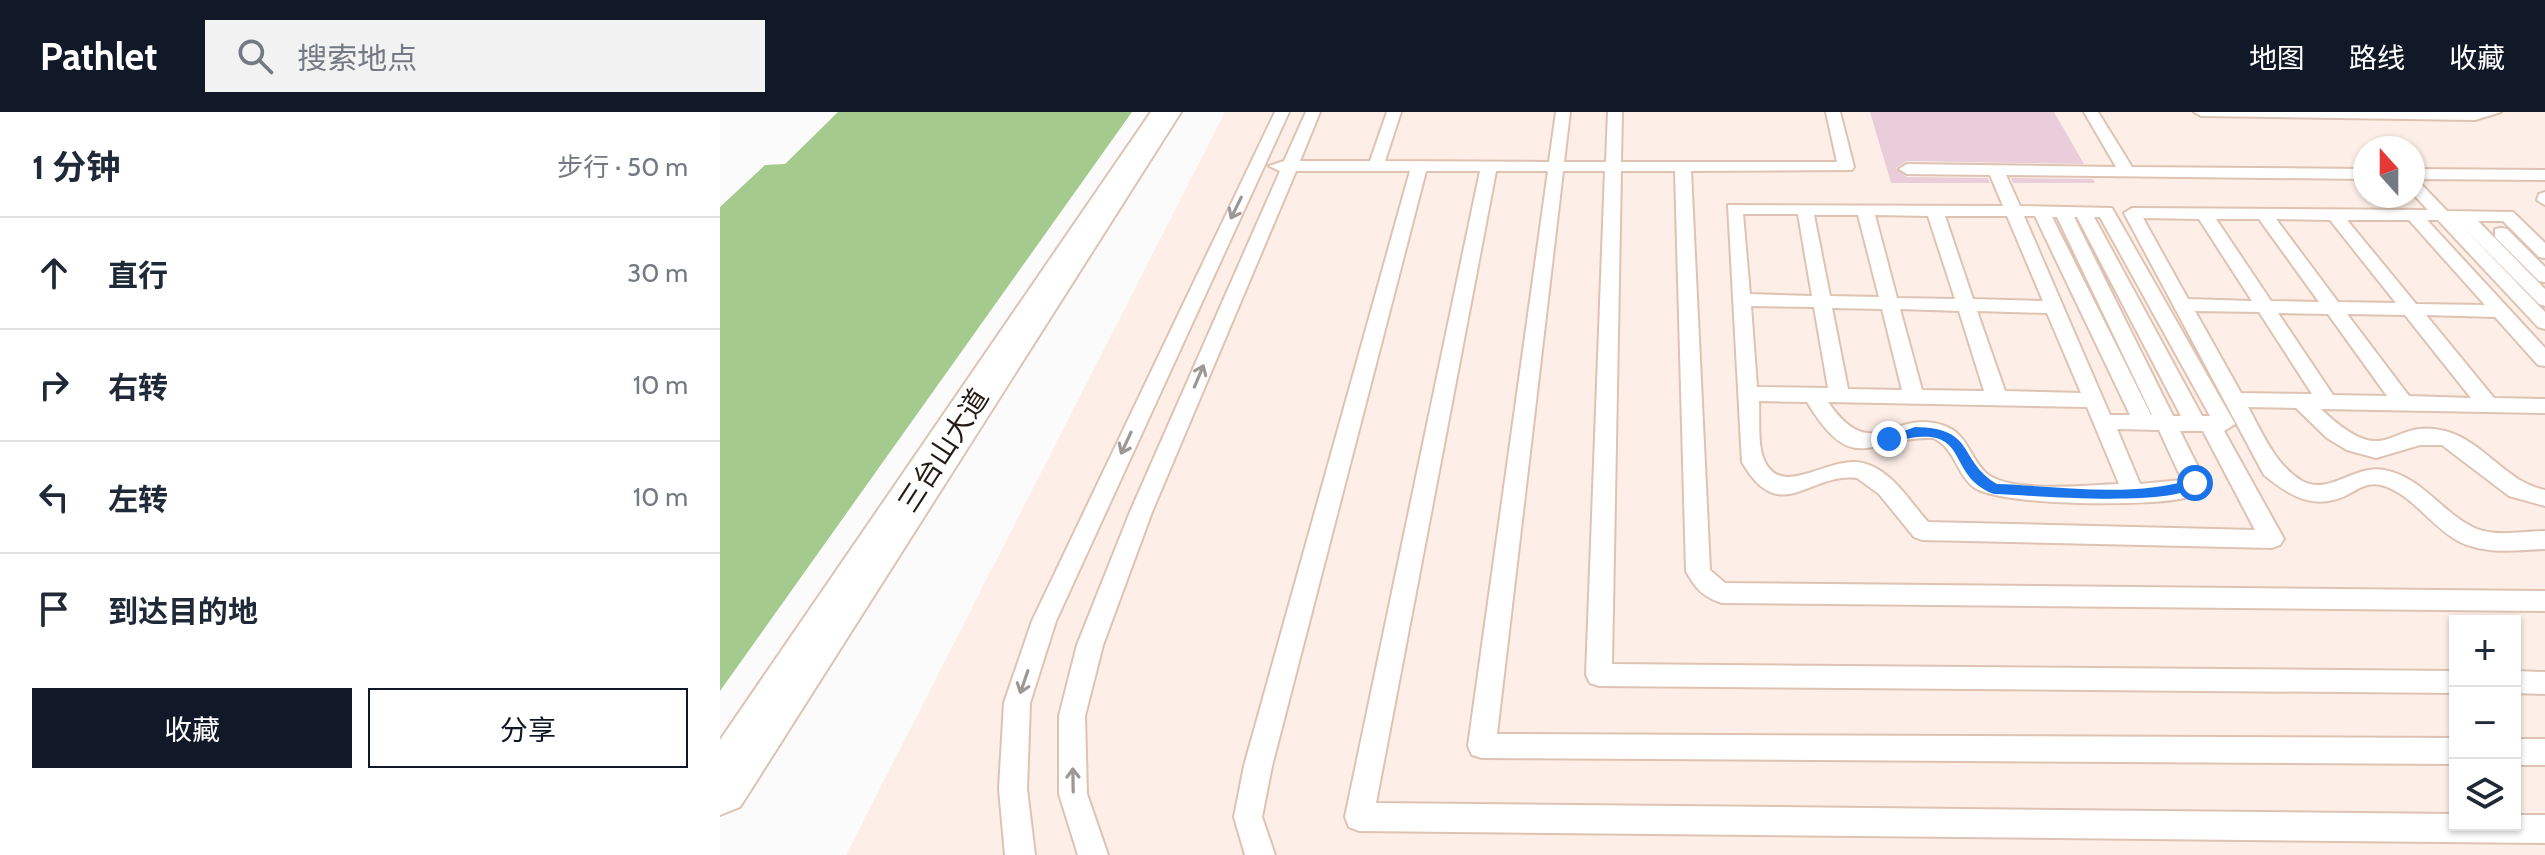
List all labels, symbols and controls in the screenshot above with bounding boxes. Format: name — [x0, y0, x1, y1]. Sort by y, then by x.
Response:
search box — [205, 20, 765, 92]
text: Pathlet — [40, 33, 157, 80]
icon: search — [233, 34, 277, 78]
text: 搜索地点 — [297, 40, 417, 77]
text: 地图 — [2249, 41, 2305, 75]
text: 路线 — [2349, 41, 2405, 75]
text: 收藏 — [2449, 41, 2505, 75]
north arrow — [2353, 136, 2425, 208]
text: 1 分钟 — [32, 146, 120, 188]
text: 步行 · 50 m — [557, 151, 688, 183]
one-way arrow — [1228, 195, 1243, 219]
icon: ahead — [32, 251, 76, 295]
text: 直行 — [108, 257, 168, 294]
text: 30 m — [627, 257, 688, 289]
icon: right — [32, 363, 76, 407]
one-way arrow — [1193, 364, 1208, 389]
text: 右转 — [108, 369, 168, 406]
text: 10 m — [633, 369, 688, 401]
street label: 三台山大道 — [891, 382, 995, 518]
route end — [1871, 421, 1907, 457]
one-way arrow — [1118, 431, 1133, 455]
route start — [2177, 465, 2213, 501]
icon: left — [32, 475, 76, 519]
text: 左转 — [108, 481, 168, 518]
text: 10 m — [633, 481, 688, 513]
icon: arrive — [32, 587, 76, 631]
text: 到达目的地 — [108, 593, 258, 630]
map controls — [2449, 615, 2521, 831]
button: + — [2449, 615, 2521, 687]
one-way arrow — [1015, 669, 1030, 694]
button: − — [2449, 687, 2521, 759]
button: 收藏 — [32, 688, 352, 768]
button: 分享 — [368, 688, 688, 768]
button: layers — [2449, 759, 2521, 831]
one-way arrow — [1065, 767, 1081, 794]

